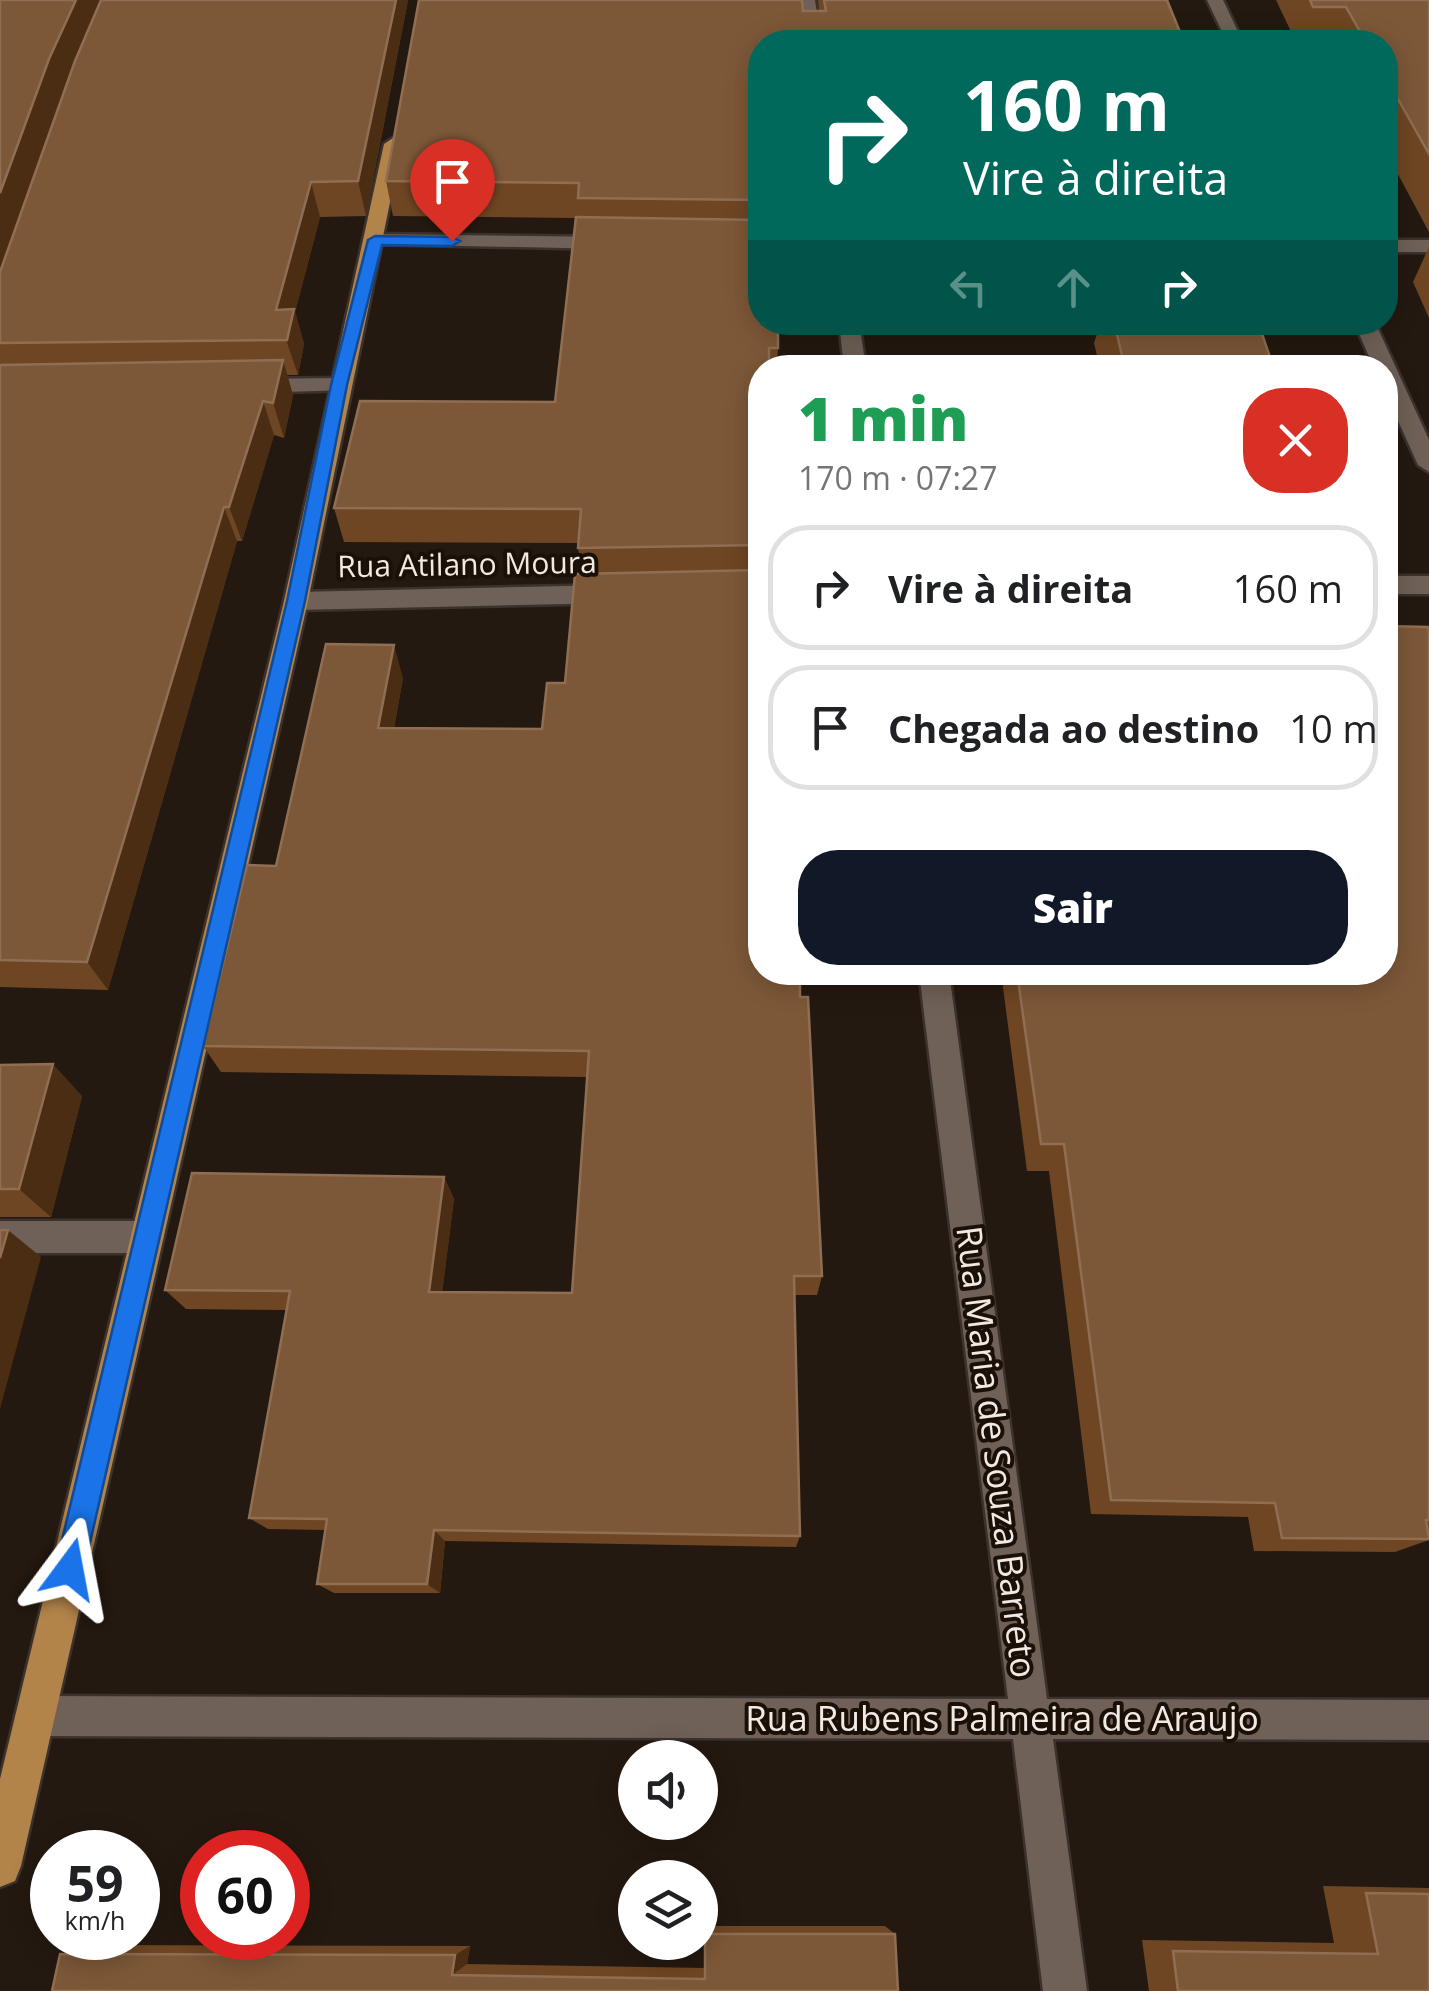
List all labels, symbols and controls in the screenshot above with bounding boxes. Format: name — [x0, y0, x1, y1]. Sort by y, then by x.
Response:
text: 160 m — [963, 56, 1170, 152]
icon: right — [798, 70, 928, 200]
pin — [410, 139, 495, 242]
text: Vire à direita — [963, 147, 1228, 208]
icon: arrive — [425, 154, 480, 209]
icon: left — [941, 260, 996, 315]
icon: ahead — [1046, 260, 1101, 315]
icon: right — [1151, 260, 1206, 315]
text: 1 min — [798, 377, 968, 459]
button: close — [1243, 388, 1348, 493]
text: 170 m · 07:27 — [798, 456, 997, 499]
street label: Rua Atilano Moura — [337, 541, 597, 586]
icon: right — [803, 560, 858, 615]
text: Vire à direita — [888, 562, 1133, 614]
text: 160 m — [1233, 562, 1343, 614]
icon: arrive — [803, 700, 858, 755]
text: Chegada ao destino — [888, 702, 1259, 754]
text: 10 m — [1289, 702, 1378, 754]
button: Sair — [798, 850, 1348, 965]
street label: Rua Maria de Souza Barreto — [946, 1223, 1049, 1680]
position arrow — [18, 1517, 122, 1621]
street label: Rua Rubens Palmeira de Araujo — [745, 1694, 1259, 1741]
map controls — [618, 1740, 718, 1960]
button: sound — [618, 1740, 718, 1840]
speed limit sign: 60 — [180, 1830, 310, 1960]
text: 59 — [66, 1849, 124, 1917]
button: layers — [618, 1860, 718, 1960]
text: km/h — [65, 1903, 125, 1937]

